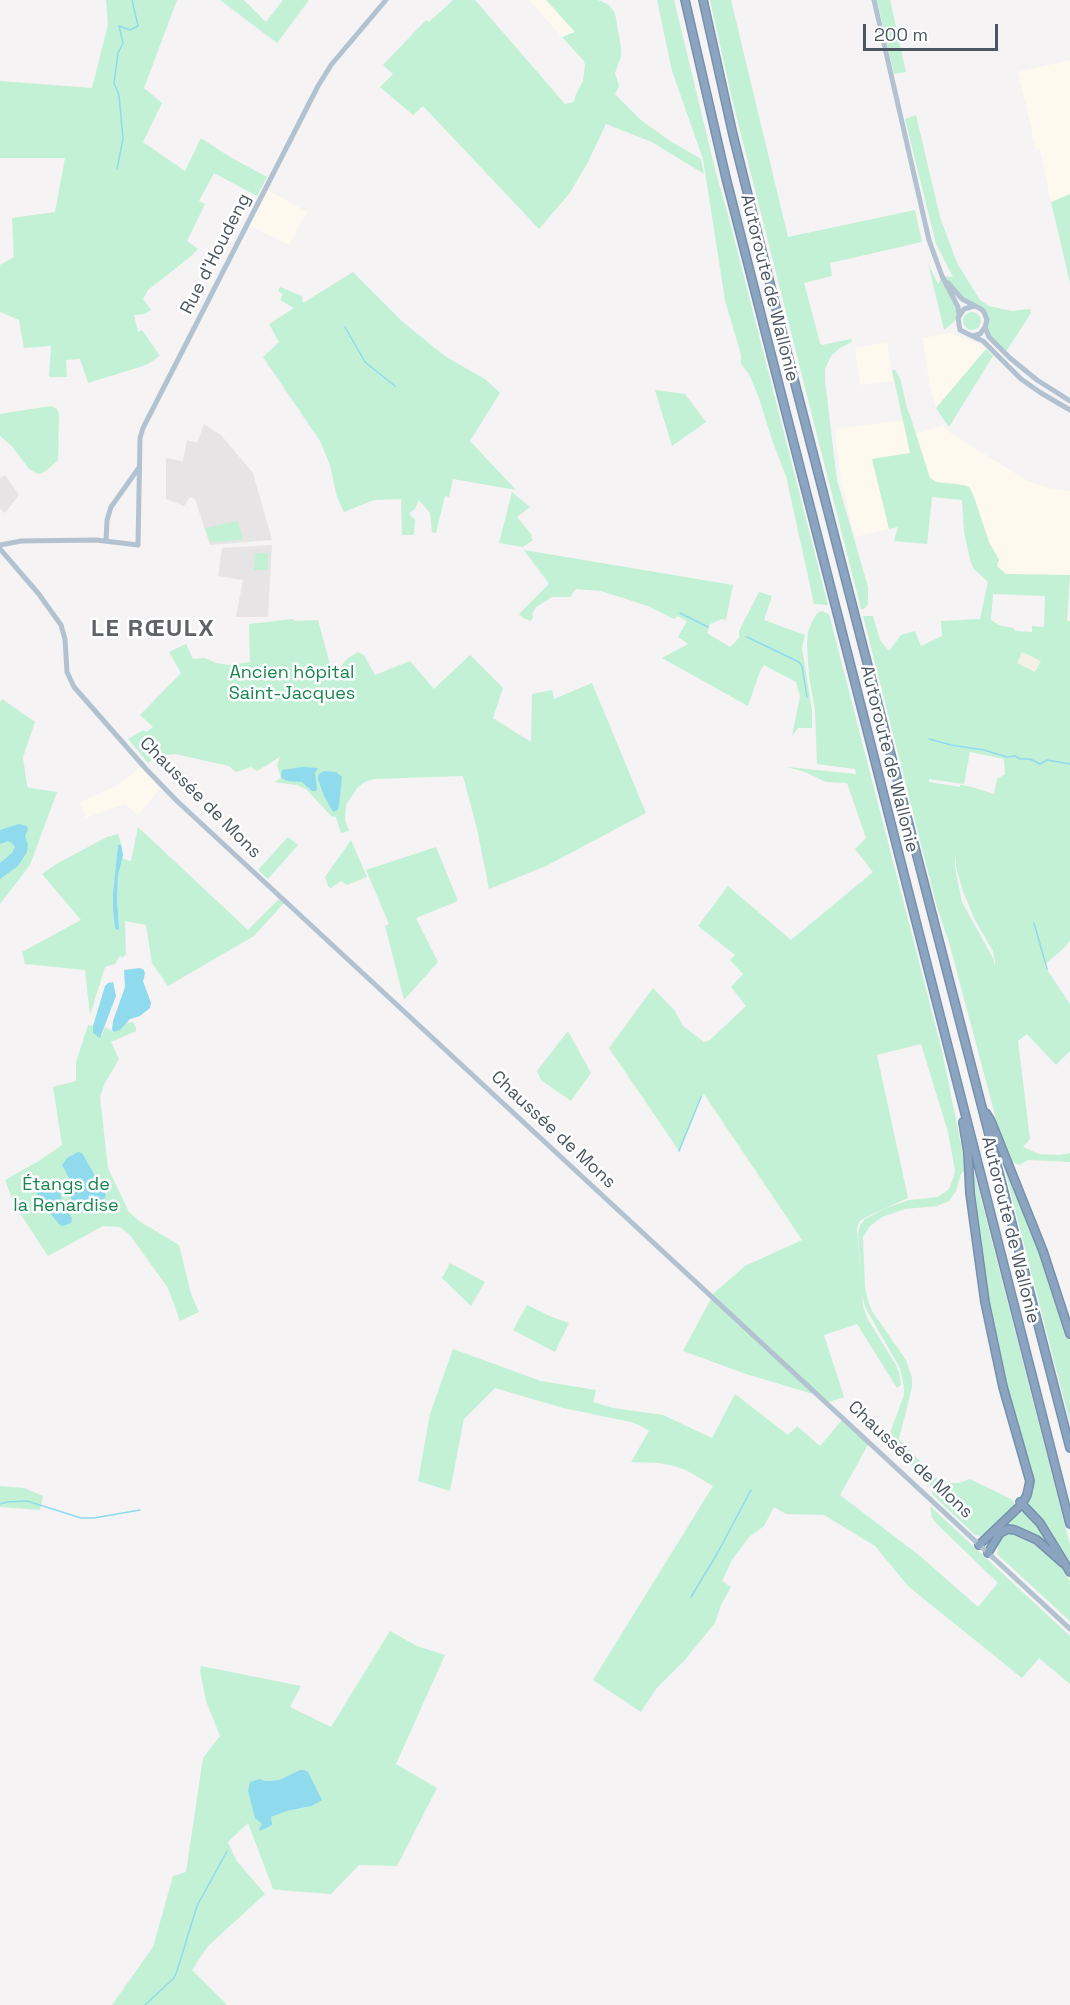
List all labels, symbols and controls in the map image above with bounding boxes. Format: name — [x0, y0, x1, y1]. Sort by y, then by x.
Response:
scale bar — [866, 12, 1001, 50]
text: 200 m — [874, 23, 928, 46]
street label: Rue d'Houdeng — [176, 190, 256, 318]
street label: Autoroute de Wallonie — [735, 192, 803, 384]
district label: LE RŒULX — [91, 615, 215, 643]
park label: Ancien hôpital Saint-Jacques — [229, 662, 355, 704]
street label: Autoroute de Wallonie — [855, 663, 923, 855]
street label: Chaussée de Mons — [135, 733, 265, 863]
street label: Chaussée de Mons — [486, 1067, 620, 1193]
street label: Autoroute de Wallonie — [976, 1134, 1044, 1326]
park label: Étangs de la Renardise — [13, 1174, 119, 1216]
street label: Chaussée de Mons — [843, 1397, 977, 1523]

